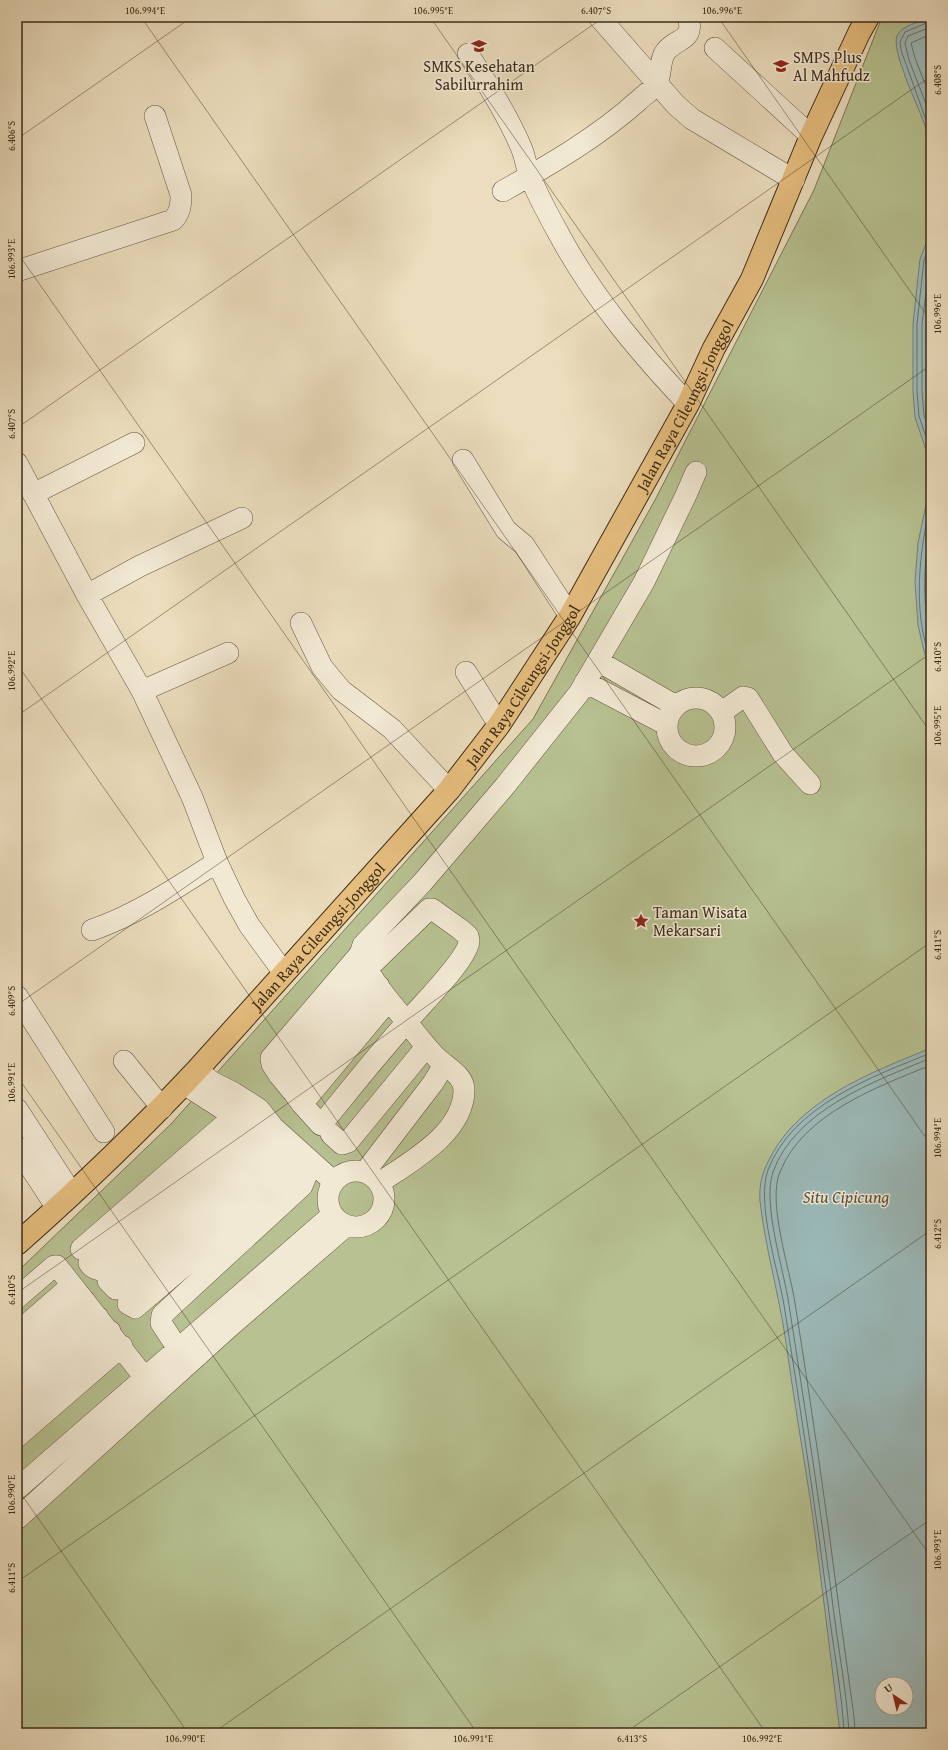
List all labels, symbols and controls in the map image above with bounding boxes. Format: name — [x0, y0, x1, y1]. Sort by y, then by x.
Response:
text: 106.994°E — [125, 3, 165, 18]
text: 106.995°E — [413, 3, 453, 18]
text: 6.407°S — [581, 3, 611, 18]
text: 106.996°E — [702, 3, 742, 18]
school or university icon: SMKS Kesehatan Sabilurrahim — [470, 37, 488, 55]
place label: SMPS Plus Al Mahfudz — [793, 45, 870, 87]
place label: SMKS Kesehatan Sabilurrahim — [423, 54, 535, 96]
school or university icon: SMPS Plus Al Mahfudz — [772, 57, 790, 75]
text: 6.408°S — [930, 65, 945, 95]
text: 6.406°S — [4, 121, 19, 151]
text: 106.993°E — [4, 239, 19, 279]
text: 106.996°E — [930, 294, 945, 334]
street label: Jalan Raya Cileungsi-Jonggol — [629, 315, 740, 497]
text: 6.407°S — [4, 409, 19, 439]
street label: Jalan Raya Cileungsi-Jonggol — [458, 600, 586, 773]
text: 6.410°S — [930, 642, 945, 672]
text: 106.992°E — [4, 651, 19, 691]
text: 106.995°E — [930, 706, 945, 746]
street label: Jalan Raya Cileungsi-Jonggol — [244, 856, 391, 1016]
place label: Taman Wisata Mekarsari — [653, 900, 748, 942]
place icon: Taman Wisata Mekarsari — [632, 912, 650, 930]
text: 6.411°S — [930, 930, 945, 960]
text: 6.409°S — [4, 986, 19, 1016]
text: 106.991°E — [4, 1063, 19, 1103]
text: 106.994°E — [930, 1118, 945, 1158]
water label: Situ Cipicung — [803, 1184, 890, 1209]
text: 6.412°S — [930, 1219, 945, 1249]
text: 6.410°S — [4, 1275, 19, 1305]
text: 106.990°E — [4, 1475, 19, 1515]
text: 106.993°E — [930, 1530, 945, 1570]
text: 6.411°S — [4, 1563, 19, 1593]
north arrow — [874, 1676, 914, 1716]
text: U — [881, 1679, 896, 1696]
text: 106.990°E — [165, 1731, 205, 1746]
text: 106.991°E — [453, 1731, 493, 1746]
text: 6.413°S — [617, 1731, 647, 1746]
text: 106.992°E — [742, 1731, 782, 1746]

